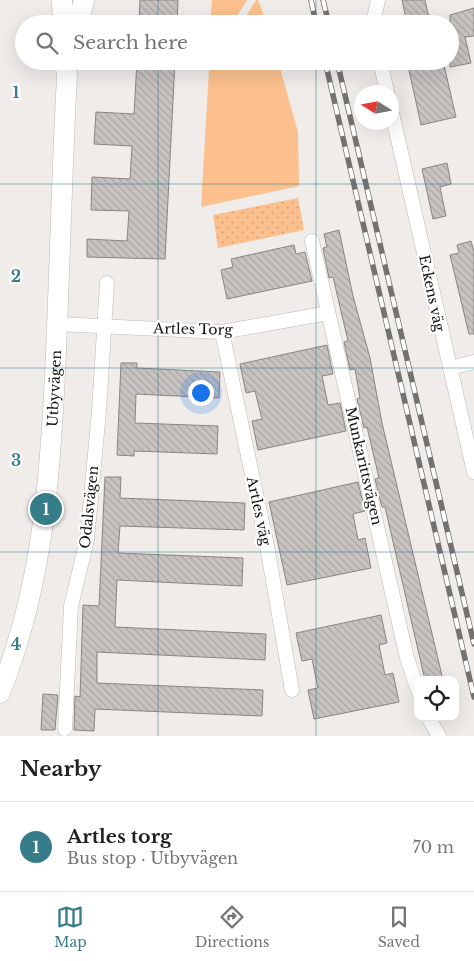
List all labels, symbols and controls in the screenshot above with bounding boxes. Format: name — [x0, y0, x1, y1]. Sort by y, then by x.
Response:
search box — [15, 15, 459, 70]
icon: search — [33, 29, 61, 57]
text: Search here — [73, 31, 188, 54]
text: 1 — [13, 82, 20, 102]
north arrow — [354, 85, 399, 130]
street label: Eckens väg — [415, 253, 449, 334]
text: 2 — [11, 266, 21, 286]
street label: Artles Torg — [152, 319, 233, 339]
street label: Utbyvägen — [43, 349, 65, 427]
your location — [188, 380, 214, 406]
street label: Munkarittsvägen — [342, 405, 386, 527]
text: 3 — [11, 450, 21, 470]
street label: Odalsvägen — [76, 464, 102, 549]
street label: Artles väg — [243, 474, 275, 548]
pin: 1 — [30, 490, 62, 528]
text: 4 — [11, 634, 21, 654]
map controls — [414, 676, 459, 721]
button: locate — [414, 676, 459, 721]
text: Nearby — [20, 756, 101, 782]
text: Artles torg — [67, 825, 172, 848]
text: 1 — [33, 837, 39, 857]
text: 70 m — [413, 837, 454, 857]
text: Bus stop · Utbyvägen — [67, 848, 238, 868]
tab: Map — [54, 903, 87, 951]
tab: Directions — [195, 903, 269, 951]
tab: Saved — [378, 903, 420, 951]

